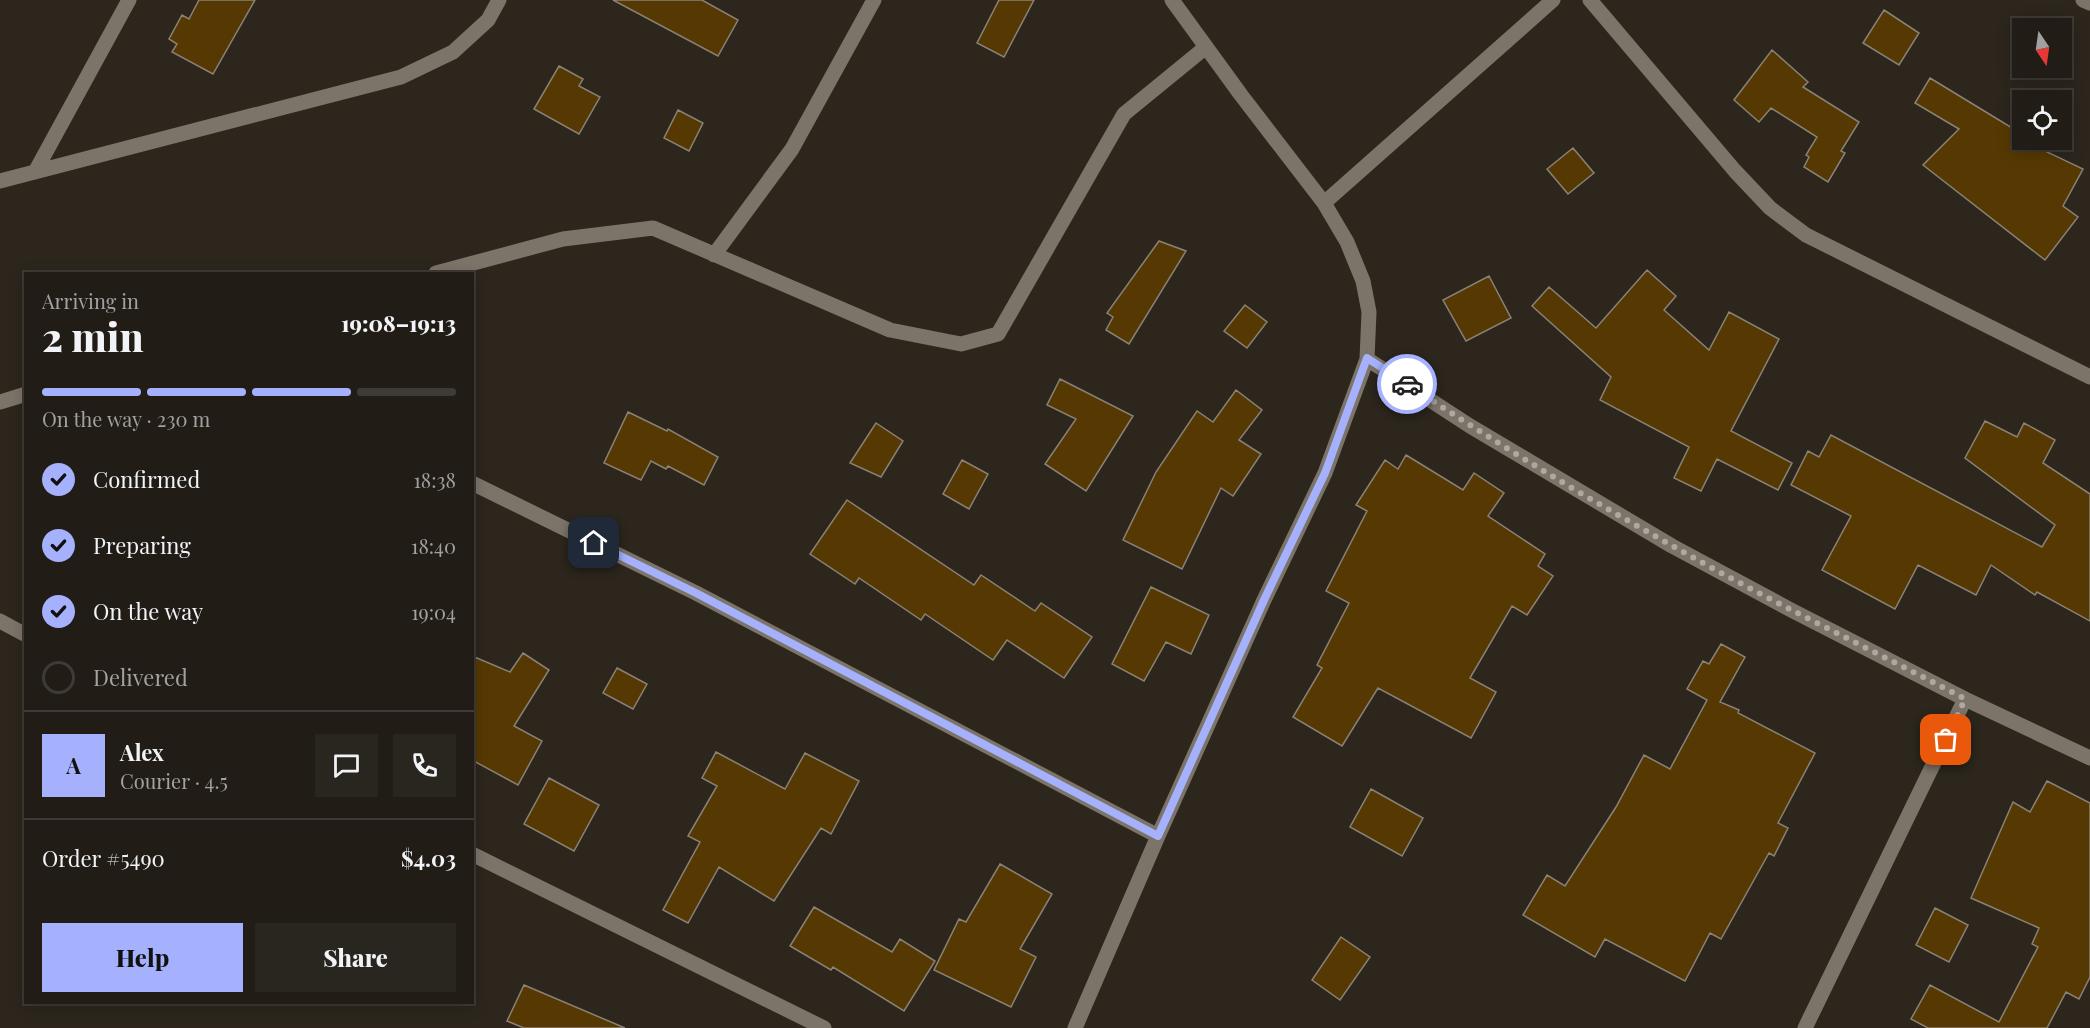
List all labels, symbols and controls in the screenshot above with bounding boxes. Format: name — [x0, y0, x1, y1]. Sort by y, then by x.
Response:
north arrow — [2012, 18, 2072, 78]
map controls — [2012, 18, 2072, 150]
button: locate — [2012, 90, 2072, 150]
text: Arriving in — [42, 287, 139, 314]
text: 19:08–19:13 — [341, 308, 456, 338]
text: 2 min — [42, 310, 144, 362]
courier — [1377, 354, 1437, 414]
icon: car — [1391, 368, 1424, 401]
text: On the way · 230 m — [42, 405, 210, 432]
icon: check — [42, 463, 75, 496]
text: Confirmed — [93, 464, 200, 494]
text: 18:38 — [413, 466, 456, 493]
pin — [568, 517, 619, 568]
icon: home — [577, 526, 610, 559]
icon: check — [42, 529, 75, 562]
text: Preparing — [93, 530, 191, 560]
text: 18:40 — [411, 532, 456, 559]
icon: check — [42, 595, 75, 628]
text: On the way — [93, 596, 203, 626]
text: 19:04 — [411, 598, 456, 625]
text: Delivered — [93, 662, 188, 692]
pin — [1920, 714, 1971, 765]
icon: bag — [1929, 723, 1962, 756]
button: chat — [315, 734, 378, 797]
button: phone — [393, 734, 456, 797]
text: Alex — [120, 737, 164, 767]
text: A — [66, 750, 81, 780]
text: Courier · 4.5 — [120, 767, 228, 794]
text: Order #5490 — [42, 843, 165, 873]
text: $4.03 — [401, 843, 456, 873]
button: Help — [42, 923, 243, 992]
button: Share — [255, 923, 456, 992]

